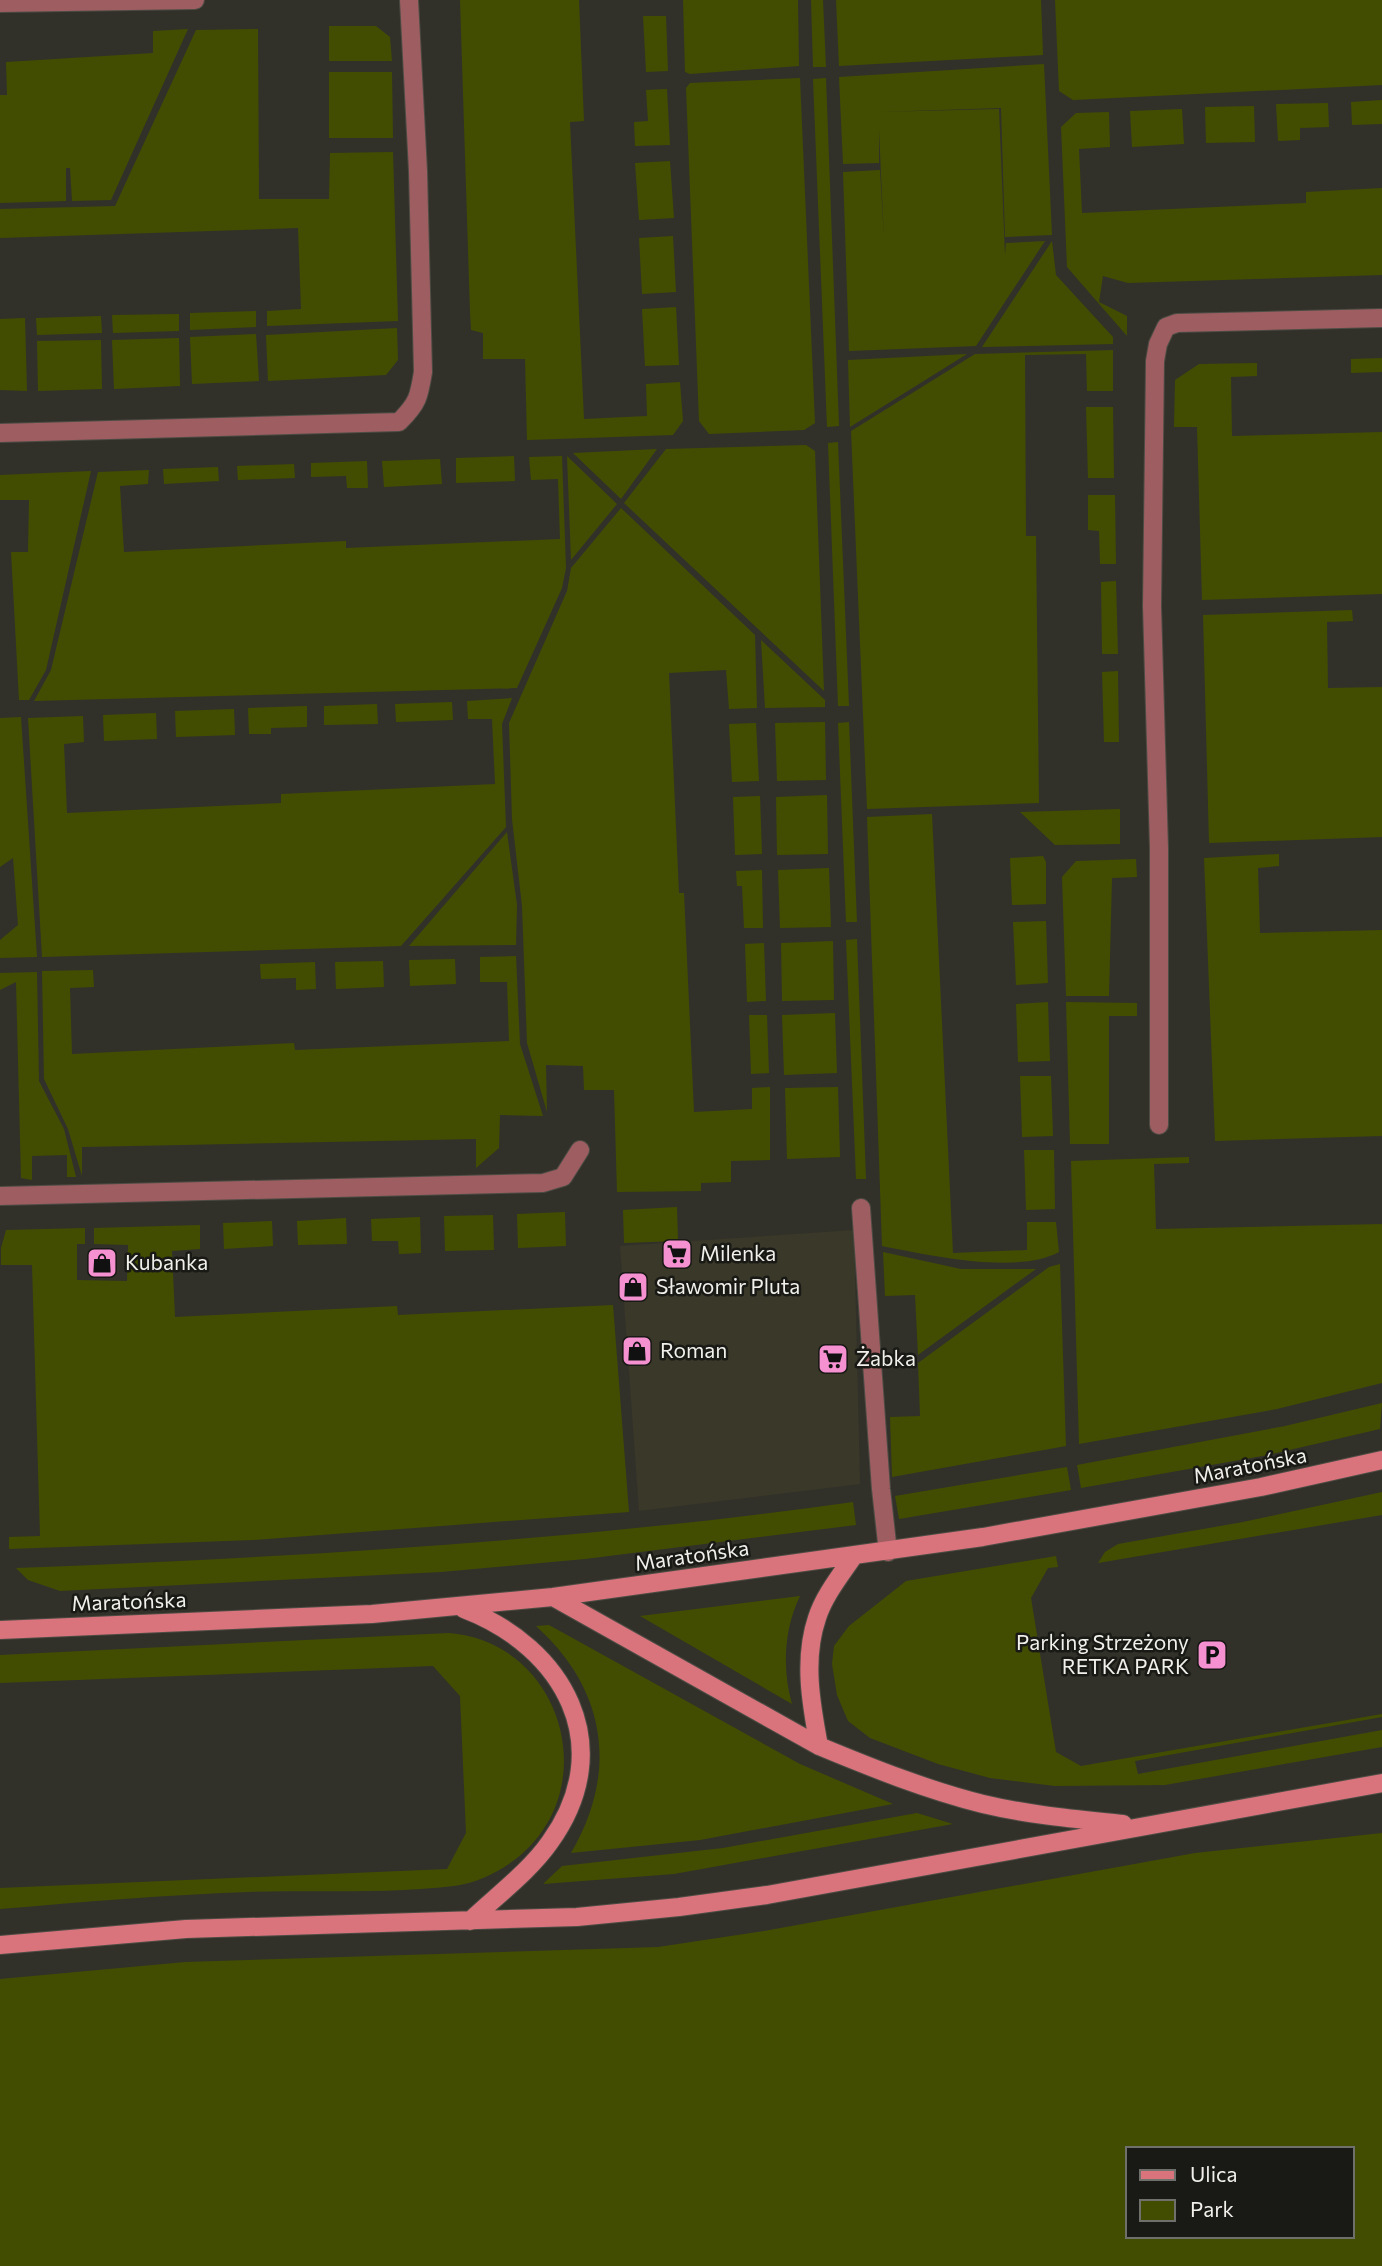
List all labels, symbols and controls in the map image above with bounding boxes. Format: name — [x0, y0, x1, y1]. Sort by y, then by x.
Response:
supermarket icon: Milenka — [660, 1237, 694, 1271]
place label: Milenka — [700, 1240, 776, 1265]
shop icon: Kubanka — [85, 1246, 119, 1280]
place label: Kubanka — [125, 1249, 208, 1274]
shop icon: Sławomir Pluta — [616, 1270, 650, 1304]
place label: Sławomir Pluta — [656, 1273, 800, 1298]
shop icon: Roman — [620, 1334, 654, 1368]
place label: Roman — [660, 1337, 727, 1362]
supermarket icon: Żabka — [816, 1342, 850, 1376]
place label: Żabka — [856, 1345, 916, 1370]
street label: Maratońska — [1191, 1441, 1309, 1488]
street label: Maratońska — [633, 1534, 750, 1575]
street label: Maratońska — [71, 1586, 187, 1615]
place label: Parking Strzeżony RETKA PARK — [1016, 1629, 1189, 1678]
parking icon: Parking Strzeżony RETKA PARK — [1195, 1638, 1229, 1672]
legend — [1126, 2147, 1354, 2238]
text: Ulica — [1190, 2161, 1237, 2186]
text: Park — [1190, 2196, 1234, 2221]

